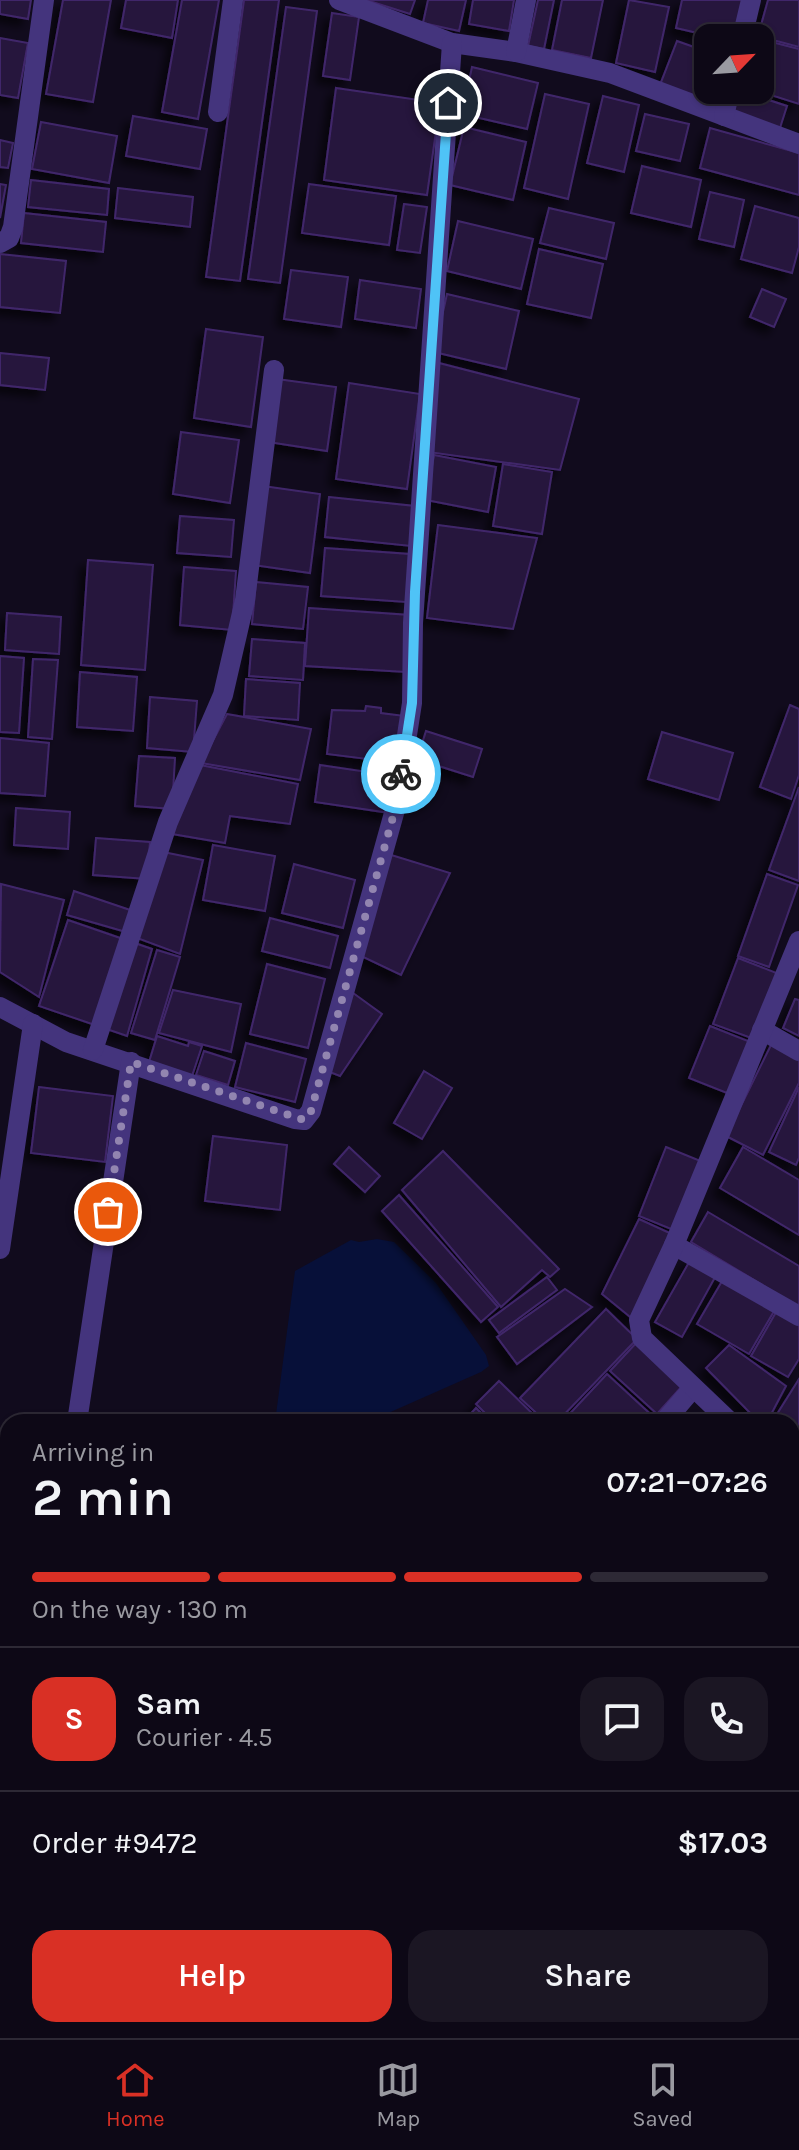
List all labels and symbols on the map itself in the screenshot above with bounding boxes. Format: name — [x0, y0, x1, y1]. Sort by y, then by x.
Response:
north arrow — [694, 24, 774, 104]
pin — [414, 69, 482, 137]
courier — [361, 734, 441, 814]
pin — [74, 1178, 142, 1246]

